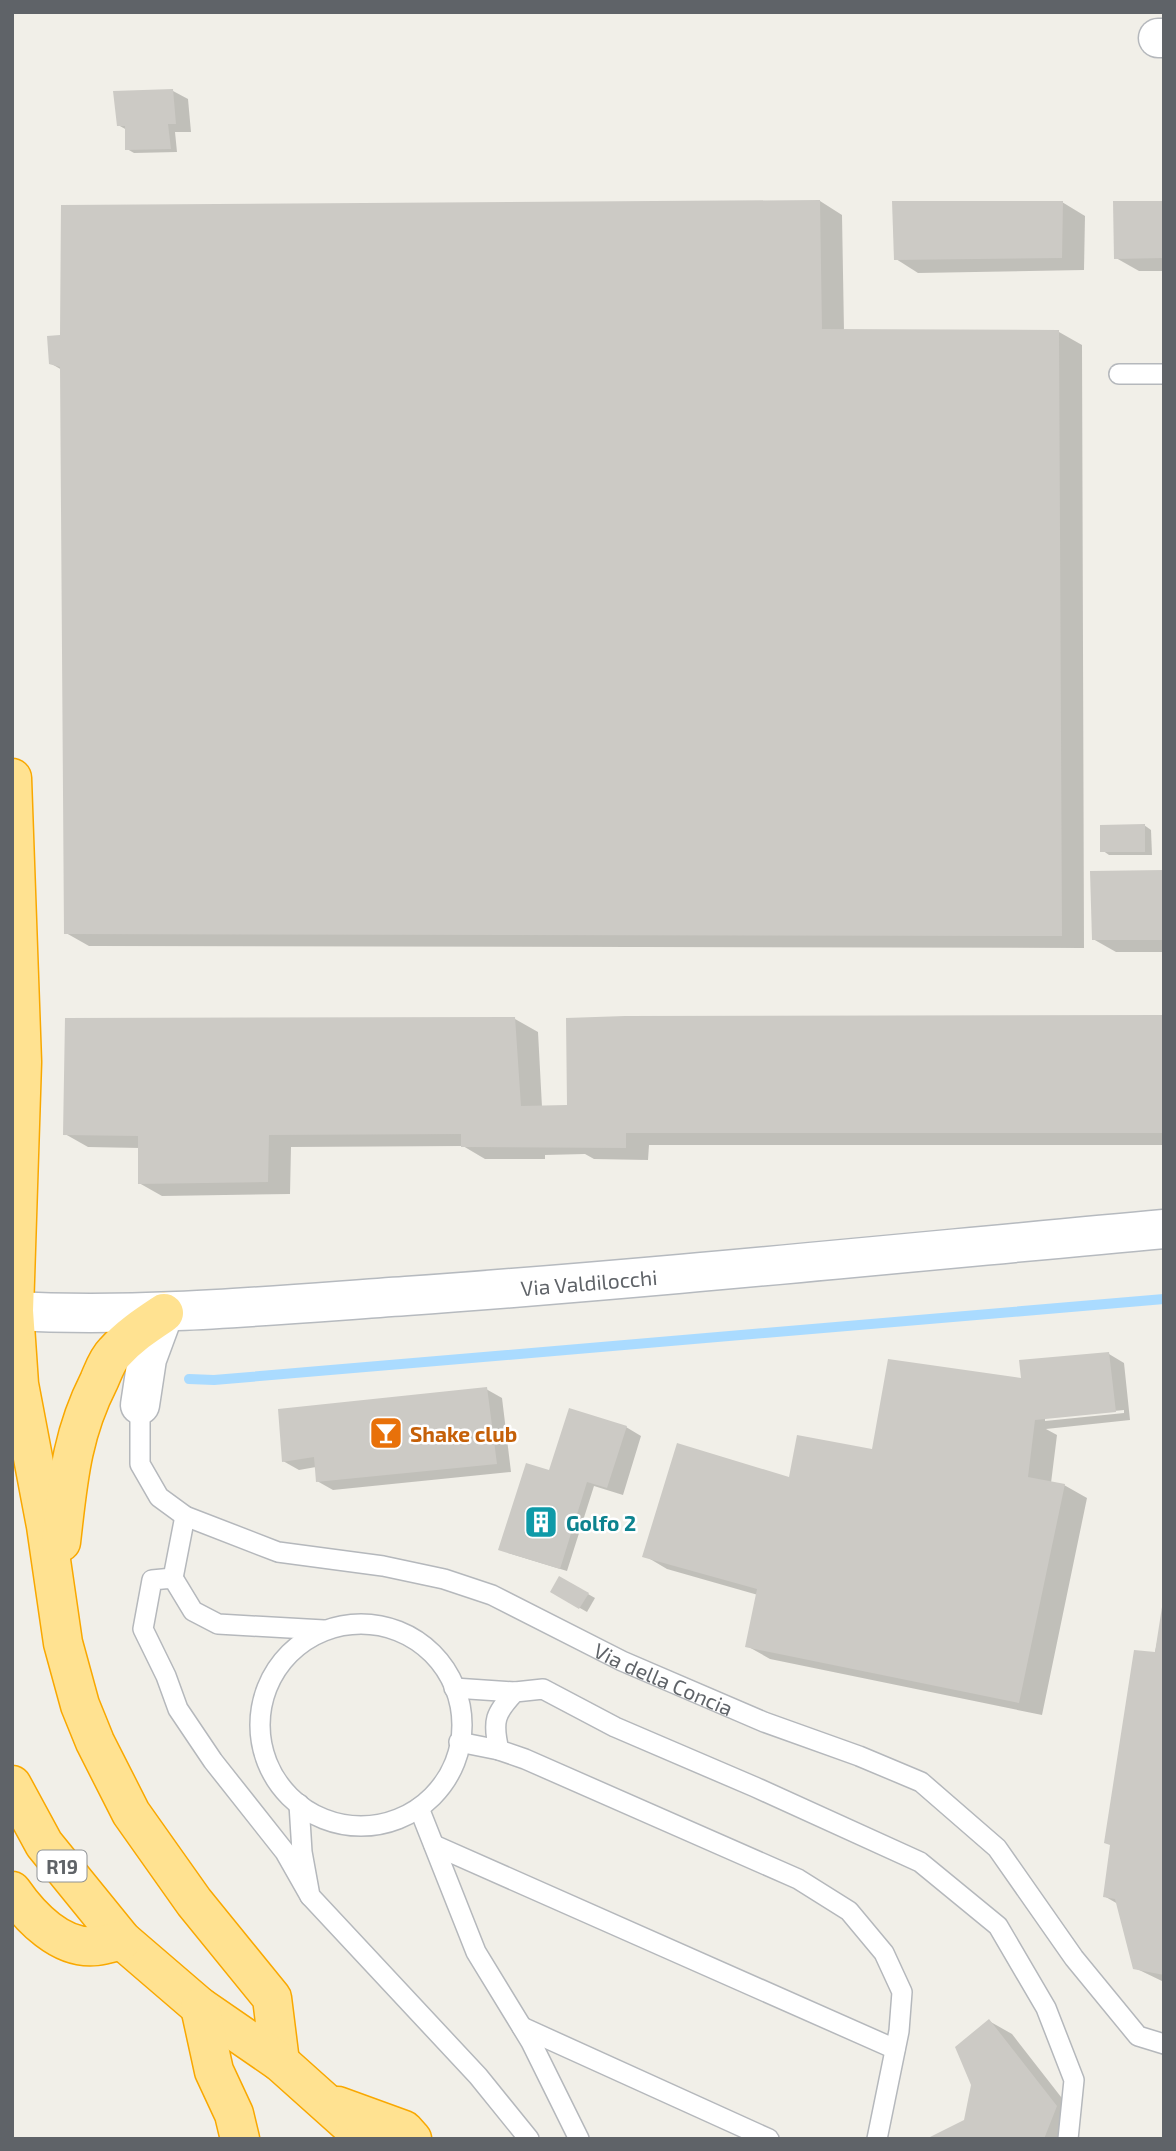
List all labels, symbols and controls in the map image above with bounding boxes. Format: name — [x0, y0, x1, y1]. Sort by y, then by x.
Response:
street label: Via Valdilocchi — [520, 1263, 658, 1300]
bar icon: Shake club — [367, 1414, 405, 1452]
place label: Shake club — [410, 1421, 517, 1446]
building icon: Golfo 2 — [522, 1503, 560, 1541]
place label: Golfo 2 — [566, 1510, 636, 1535]
street label: Via della Concia — [590, 1637, 737, 1720]
road number: R19 — [38, 1850, 86, 1882]

